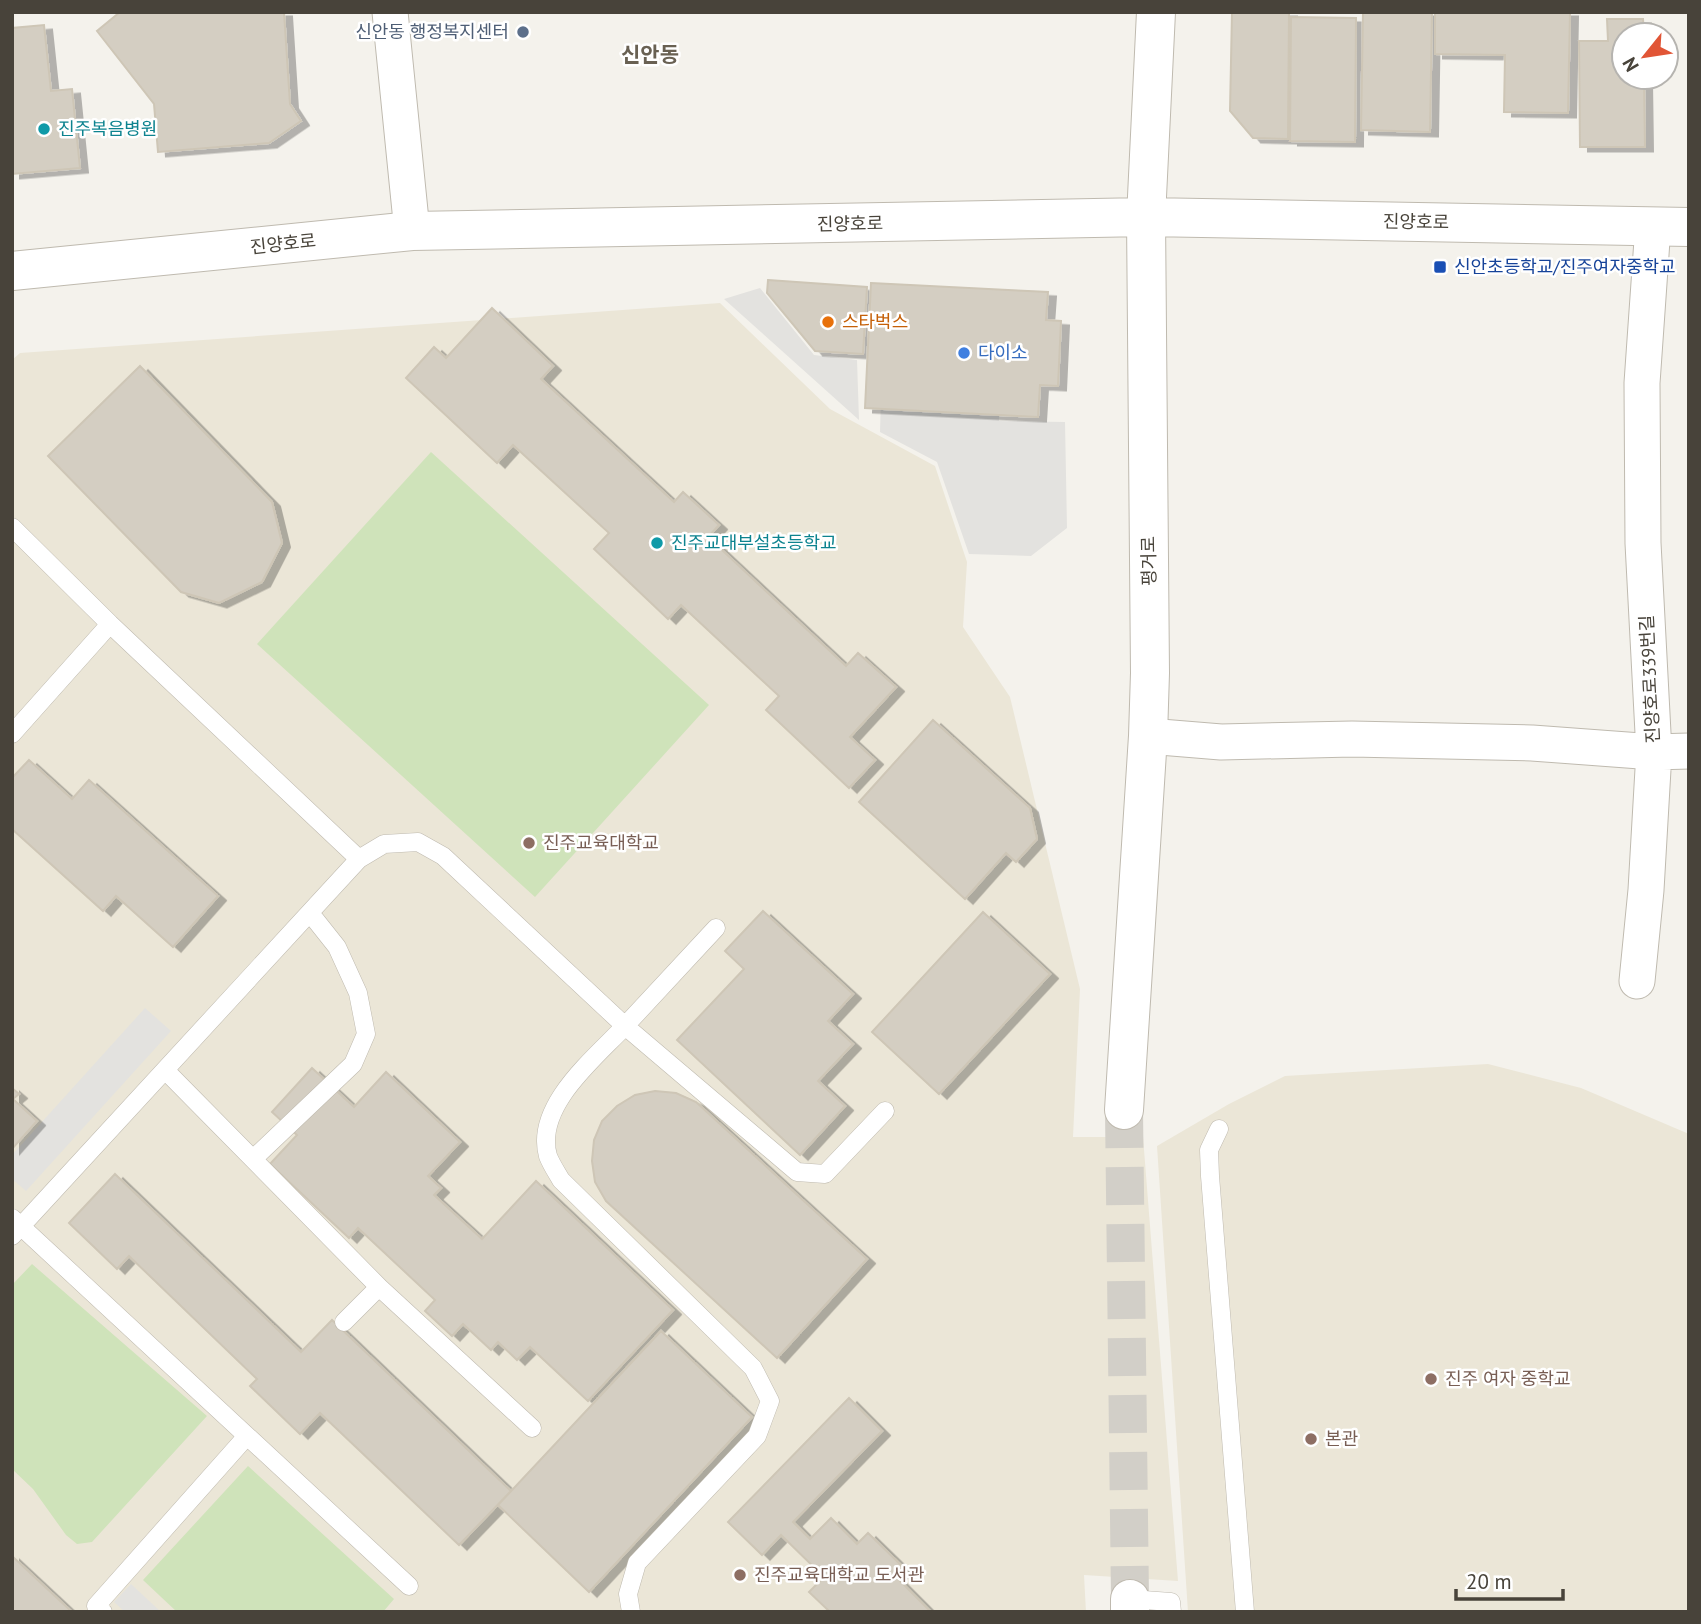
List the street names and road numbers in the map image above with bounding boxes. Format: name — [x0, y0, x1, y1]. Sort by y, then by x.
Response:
street label: 진양호로 — [1383, 209, 1449, 234]
street label: 진양호로 — [817, 211, 883, 236]
street label: 진양호로 — [249, 229, 317, 258]
street label: 평거로 — [1137, 536, 1160, 586]
street label: 진양호로339번길 — [1635, 614, 1664, 744]

